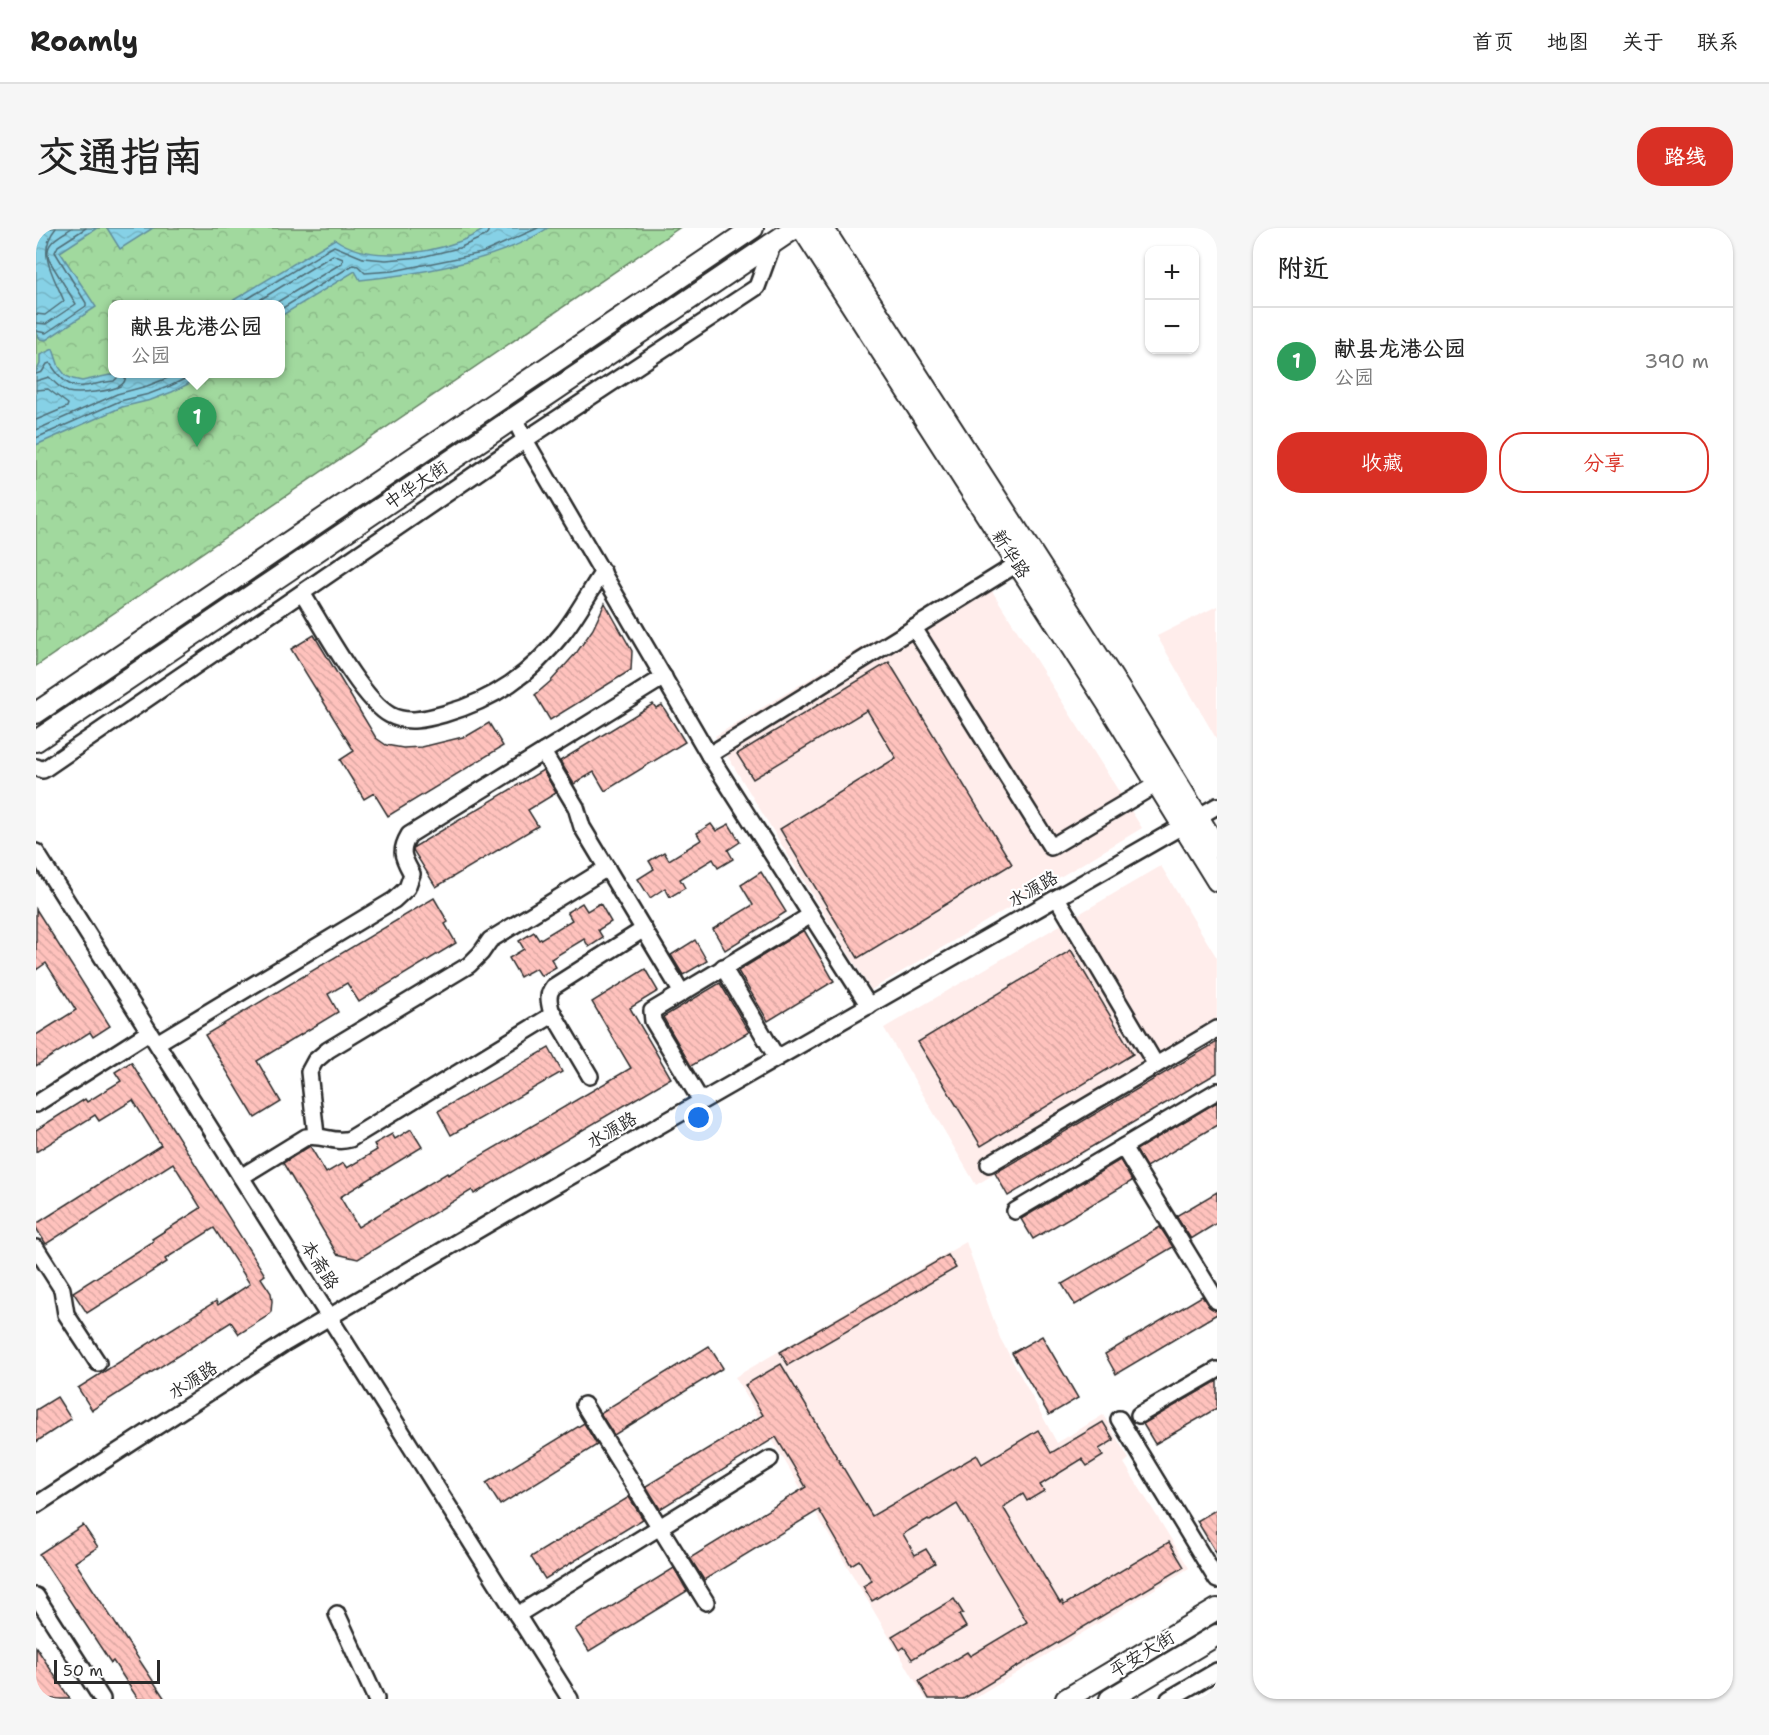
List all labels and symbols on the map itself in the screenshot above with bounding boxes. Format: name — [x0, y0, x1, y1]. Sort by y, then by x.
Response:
pin: 1 — [178, 398, 216, 447]
street label: 中华大街 — [379, 455, 453, 515]
street label: 新华路 — [986, 525, 1036, 583]
street label: 水源路 — [1004, 865, 1062, 913]
your location — [684, 1103, 713, 1132]
street label: 水源路 — [583, 1106, 641, 1154]
street label: 本斋路 — [296, 1236, 344, 1294]
street label: 水源路 — [164, 1355, 222, 1405]
street label: 平安大街 — [1105, 1625, 1179, 1683]
scale bar — [54, 1657, 160, 1684]

